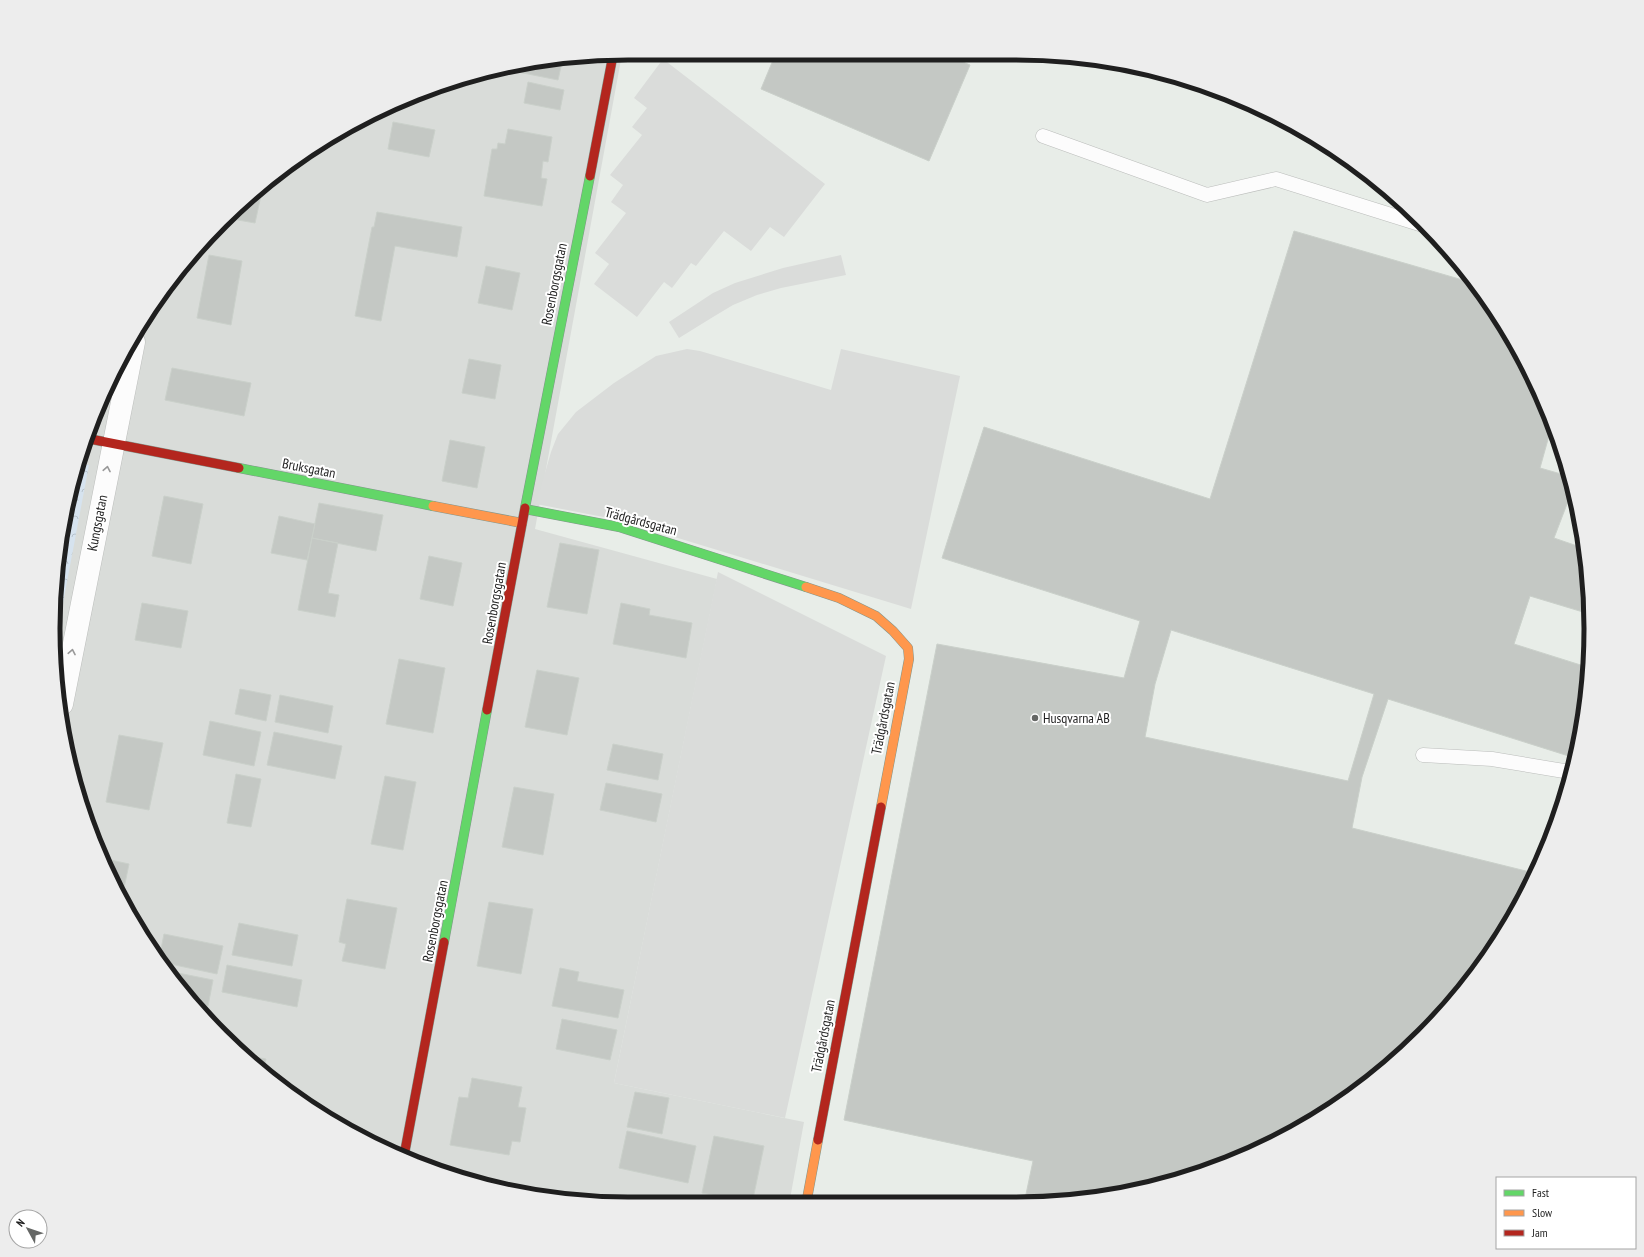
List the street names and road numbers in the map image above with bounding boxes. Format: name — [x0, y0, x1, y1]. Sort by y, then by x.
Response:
street label: Rosenborgsgatan — [537, 242, 571, 326]
street label: Bruksgatan — [281, 454, 337, 482]
street label: Kungsgatan — [83, 493, 111, 553]
street label: Trädgårdsgatan — [603, 503, 679, 539]
street label: Rosenborgsgatan — [478, 561, 510, 645]
street label: Trädgårdsgatan — [867, 680, 899, 756]
street label: Rosenborgsgatan — [418, 879, 452, 963]
street label: Trädgårdsgatan — [807, 998, 839, 1074]

